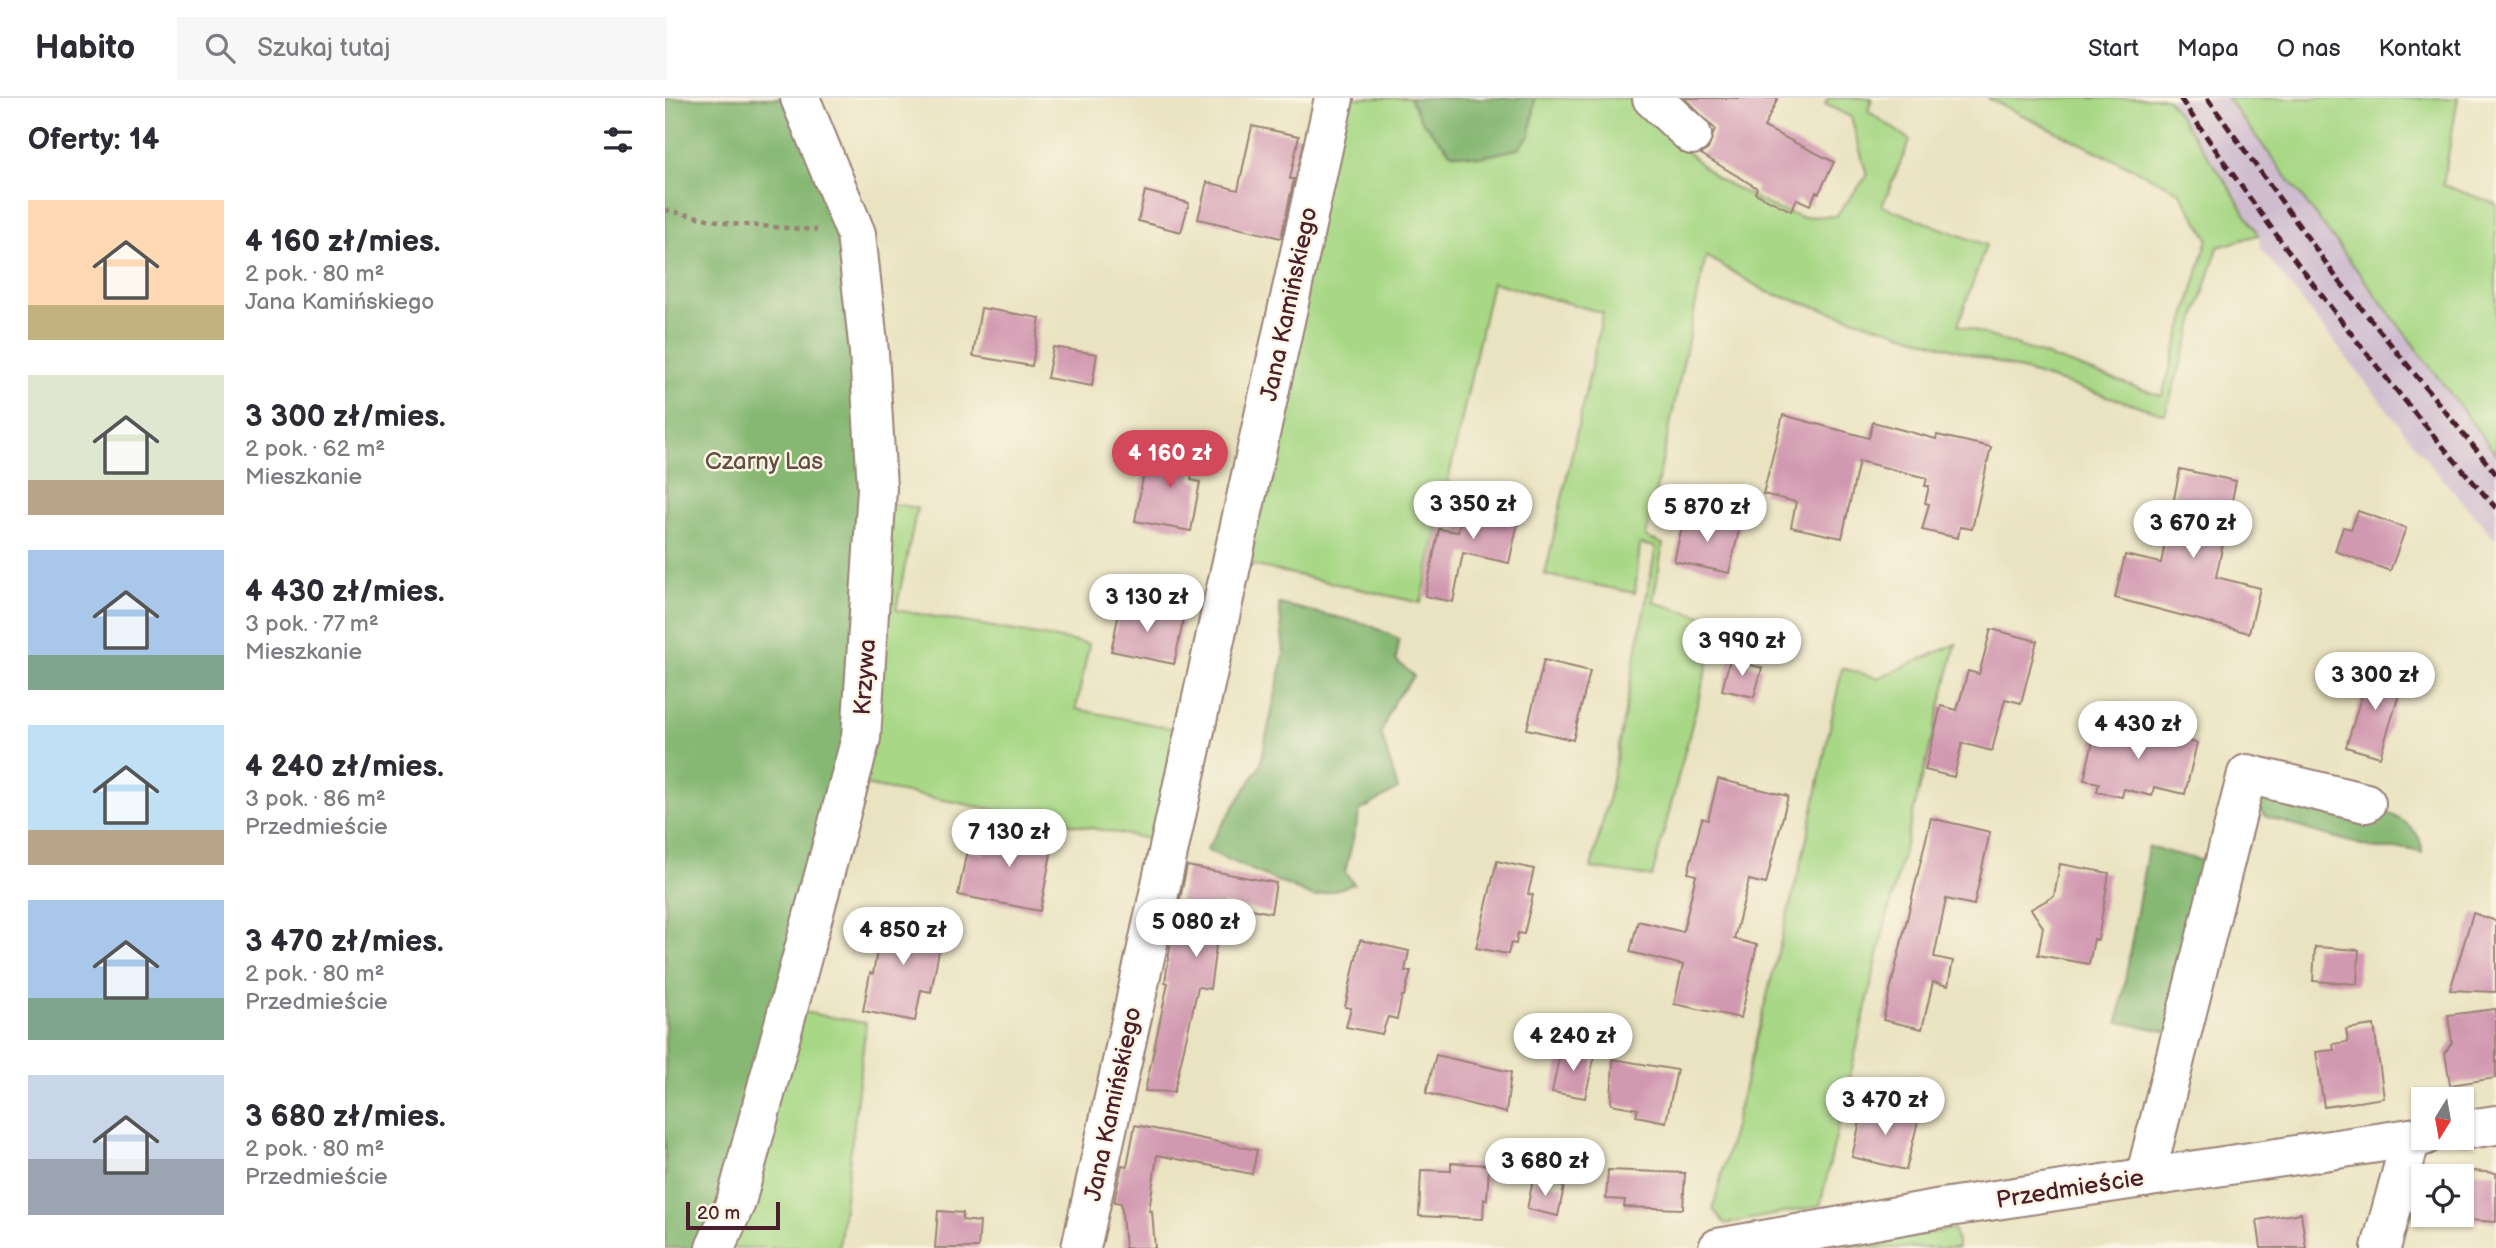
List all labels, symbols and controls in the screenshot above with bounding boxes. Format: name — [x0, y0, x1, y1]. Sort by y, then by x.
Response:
search box — [177, 17, 667, 80]
text: Habito — [35, 28, 135, 68]
icon: search — [201, 29, 239, 67]
text: Szukaj tutaj — [257, 33, 391, 64]
text: Start — [2088, 34, 2139, 63]
text: Mapa — [2177, 34, 2239, 63]
text: O nas — [2277, 34, 2341, 63]
text: Kontakt — [2379, 34, 2461, 63]
icon: filters — [599, 121, 637, 159]
text: Oferty: 14 — [28, 122, 159, 158]
street label: Jana Kamińskiego — [1254, 204, 1324, 404]
text: 4 160 zł/mies. — [245, 224, 440, 260]
icon: home — [84, 228, 168, 312]
text: 2 pok. · 80 m² — [245, 260, 385, 288]
text: Jana Kamińskiego — [245, 288, 434, 316]
text: 3 300 zł/mies. — [245, 399, 446, 435]
icon: home — [84, 403, 168, 487]
pin: 4 160 zł — [1098, 430, 1242, 490]
text: 2 pok. · 62 m² — [245, 435, 385, 463]
text: 4 160 zł — [1128, 439, 1212, 467]
park label: Czarny Las — [705, 447, 823, 476]
text: Mieszkanie — [245, 463, 362, 491]
pin: 3 350 zł — [1401, 482, 1545, 541]
pin: 5 870 zł — [1635, 484, 1779, 544]
text: 3 350 zł — [1429, 490, 1517, 518]
text: 5 870 zł — [1664, 493, 1750, 521]
pin: 3 670 zł — [2121, 500, 2265, 560]
text: 3 670 zł — [2150, 509, 2236, 537]
text: 4 430 zł/mies. — [245, 574, 445, 610]
pin: 3 130 zł — [1075, 574, 1219, 634]
icon: home — [84, 578, 168, 662]
text: 3 130 zł — [1105, 583, 1189, 611]
text: 3 pok. · 77 m² — [245, 610, 379, 638]
pin: 3 990 zł — [1670, 618, 1814, 678]
text: 3 990 zł — [1698, 627, 1786, 655]
text: Mieszkanie — [245, 638, 362, 666]
street label: Krzywa — [848, 638, 882, 716]
pin: 3 300 zł — [2303, 652, 2447, 712]
text: 3 300 zł — [2331, 661, 2419, 689]
pin: 4 430 zł — [2066, 702, 2210, 761]
text: 4 430 zł — [2094, 710, 2182, 738]
text: 4 240 zł/mies. — [245, 749, 444, 785]
icon: home — [84, 753, 168, 837]
text: 3 pok. · 86 m² — [245, 785, 386, 813]
pin: 7 130 zł — [937, 810, 1081, 869]
text: Przedmieście — [245, 813, 388, 841]
text: 7 130 zł — [968, 818, 1050, 846]
pin: 5 080 zł — [1124, 900, 1268, 959]
pin: 4 850 zł — [831, 908, 975, 967]
text: 5 080 zł — [1152, 908, 1240, 936]
text: 4 850 zł — [859, 916, 947, 944]
text: 3 470 zł/mies. — [245, 924, 444, 960]
icon: home — [84, 928, 168, 1012]
text: 2 pok. · 80 m² — [245, 960, 385, 988]
text: Przedmieście — [245, 988, 388, 1016]
street label: Jana Kamińskiego — [1078, 1004, 1148, 1204]
pin: 4 240 zł — [1501, 1014, 1645, 1073]
text: 4 240 zł — [1530, 1022, 1616, 1050]
pin: 3 470 zł — [1813, 1077, 1957, 1137]
text: 3 470 zł — [1842, 1086, 1928, 1114]
north arrow — [2411, 1087, 2475, 1150]
map controls — [2411, 1087, 2474, 1227]
text: 3 680 zł/mies. — [245, 1099, 446, 1135]
icon: home — [84, 1103, 168, 1187]
text: 2 pok. · 80 m² — [245, 1135, 385, 1163]
pin: 3 680 zł — [1473, 1138, 1617, 1198]
text: 3 680 zł — [1501, 1147, 1589, 1175]
text: Przedmieście — [245, 1163, 388, 1191]
street label: Przedmieście — [1994, 1163, 2146, 1215]
button: locate — [2411, 1164, 2474, 1227]
scale bar — [686, 1199, 781, 1231]
text: 20 m — [697, 1202, 740, 1225]

